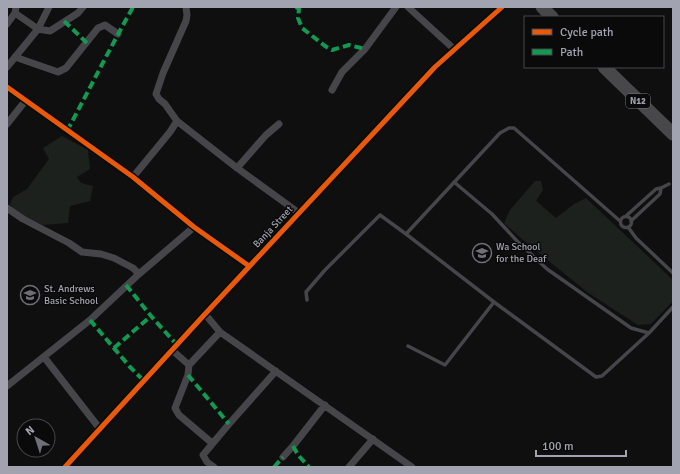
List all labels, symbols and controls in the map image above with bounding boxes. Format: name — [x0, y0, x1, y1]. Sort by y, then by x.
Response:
legend — [524, 16, 664, 68]
text: Cycle path — [560, 25, 613, 40]
text: Path — [560, 45, 583, 60]
road number: N12 — [626, 94, 650, 108]
street label: Banja Street — [251, 203, 296, 250]
place label: Wa School for the Deaf — [496, 241, 547, 265]
school or university icon: Wa School for the Deaf — [471, 242, 493, 264]
place label: St. Andrews Basic School — [44, 283, 98, 307]
school or university icon: St. Andrews Basic School — [19, 284, 41, 306]
north arrow — [16, 418, 56, 458]
text: N — [23, 423, 37, 438]
scale bar — [536, 432, 626, 458]
text: 100 m — [542, 439, 574, 454]

